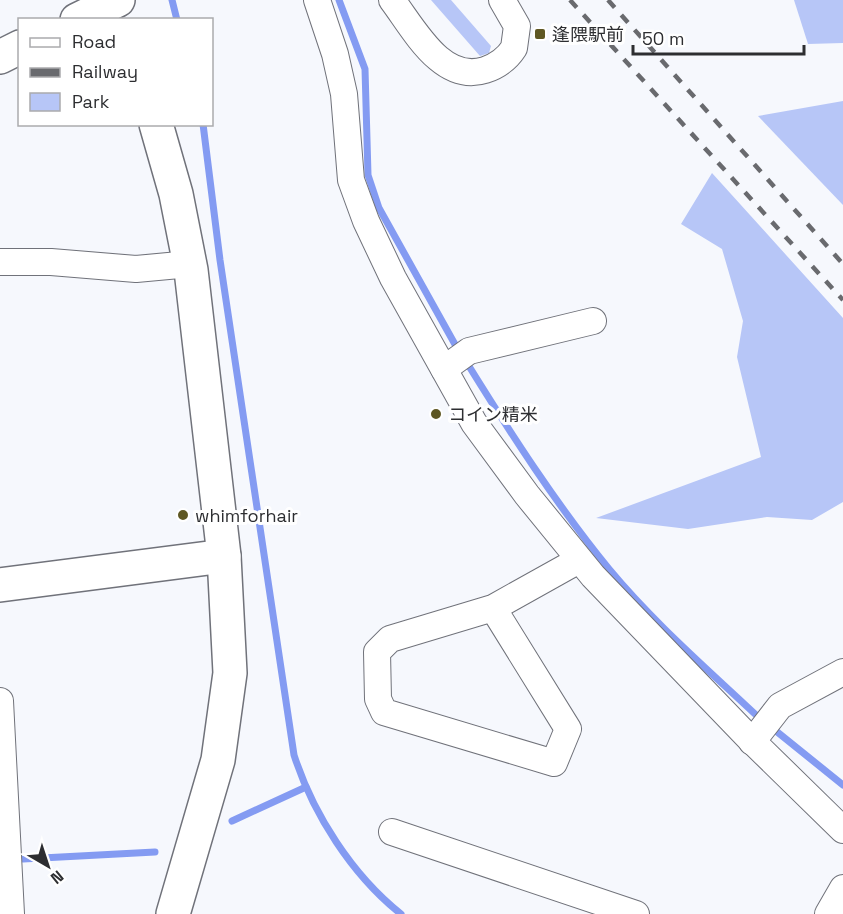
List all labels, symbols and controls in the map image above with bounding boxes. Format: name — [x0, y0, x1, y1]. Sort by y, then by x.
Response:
legend — [18, 18, 213, 126]
scale bar — [633, 18, 804, 56]
place label: 逢隈駅前 — [552, 23, 624, 46]
marker: 逢隈駅前 — [533, 27, 547, 41]
text: 50 m — [642, 27, 684, 50]
text: Road — [72, 30, 116, 53]
text: Railway — [72, 60, 138, 83]
text: Park — [72, 90, 110, 113]
place label: コイン精米 — [448, 403, 538, 426]
marker: コイン精米 — [429, 407, 443, 421]
place label: whimforhair — [195, 504, 298, 527]
marker: whimforhair — [176, 508, 190, 522]
north arrow — [18, 836, 78, 896]
text: N — [46, 866, 68, 889]

